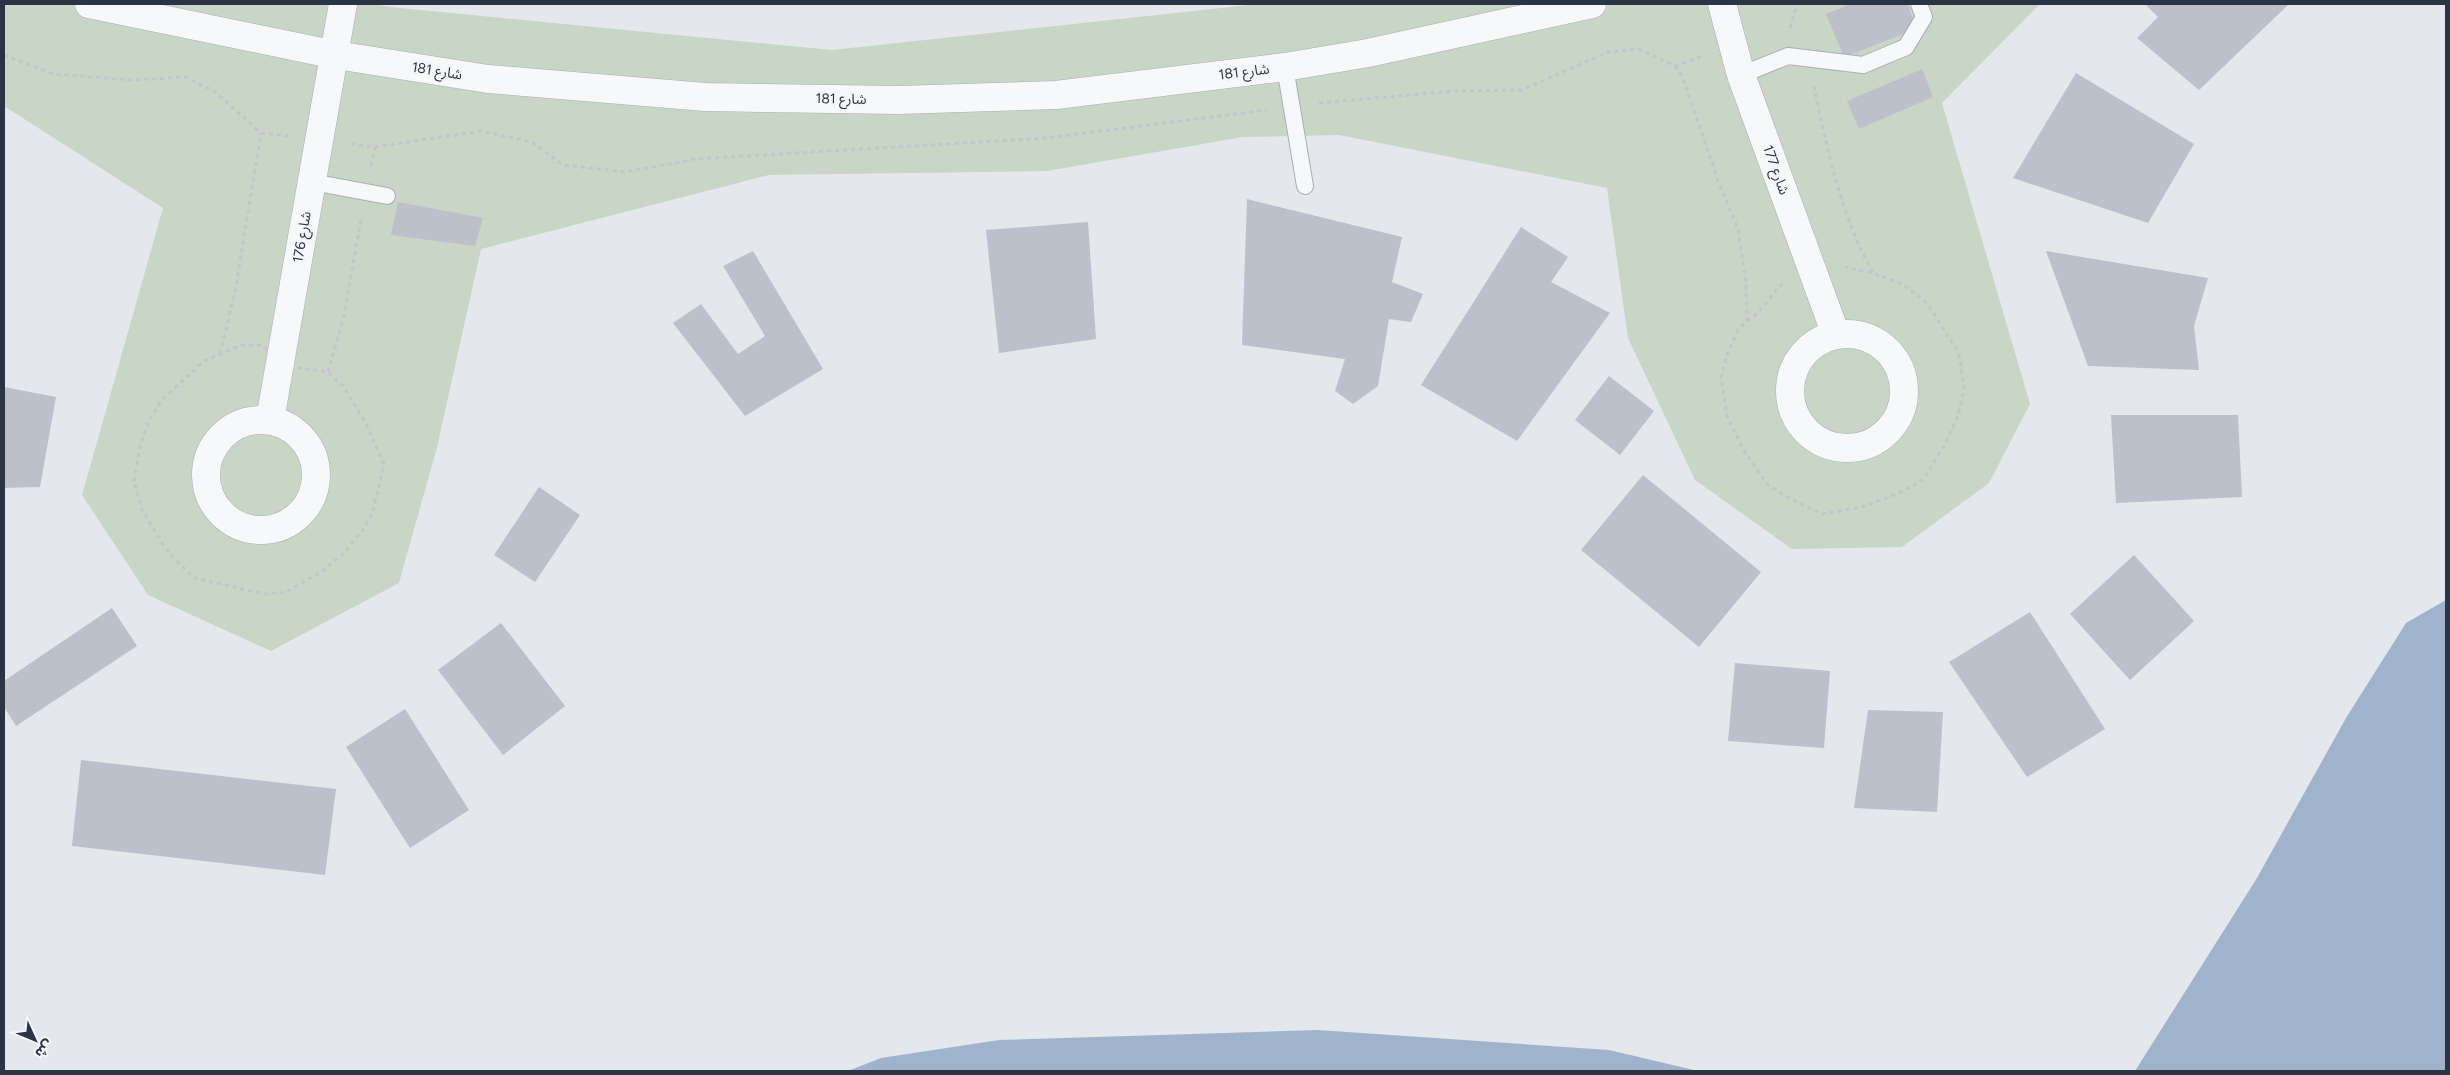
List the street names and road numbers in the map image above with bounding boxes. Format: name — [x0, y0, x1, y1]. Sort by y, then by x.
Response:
street label: شارع 181 — [410, 59, 463, 85]
street label: شارع 181 — [1218, 60, 1271, 86]
street label: شارع 181 — [815, 90, 867, 110]
street label: شارع 177 — [1757, 143, 1793, 198]
street label: شارع 176 — [289, 210, 317, 264]

